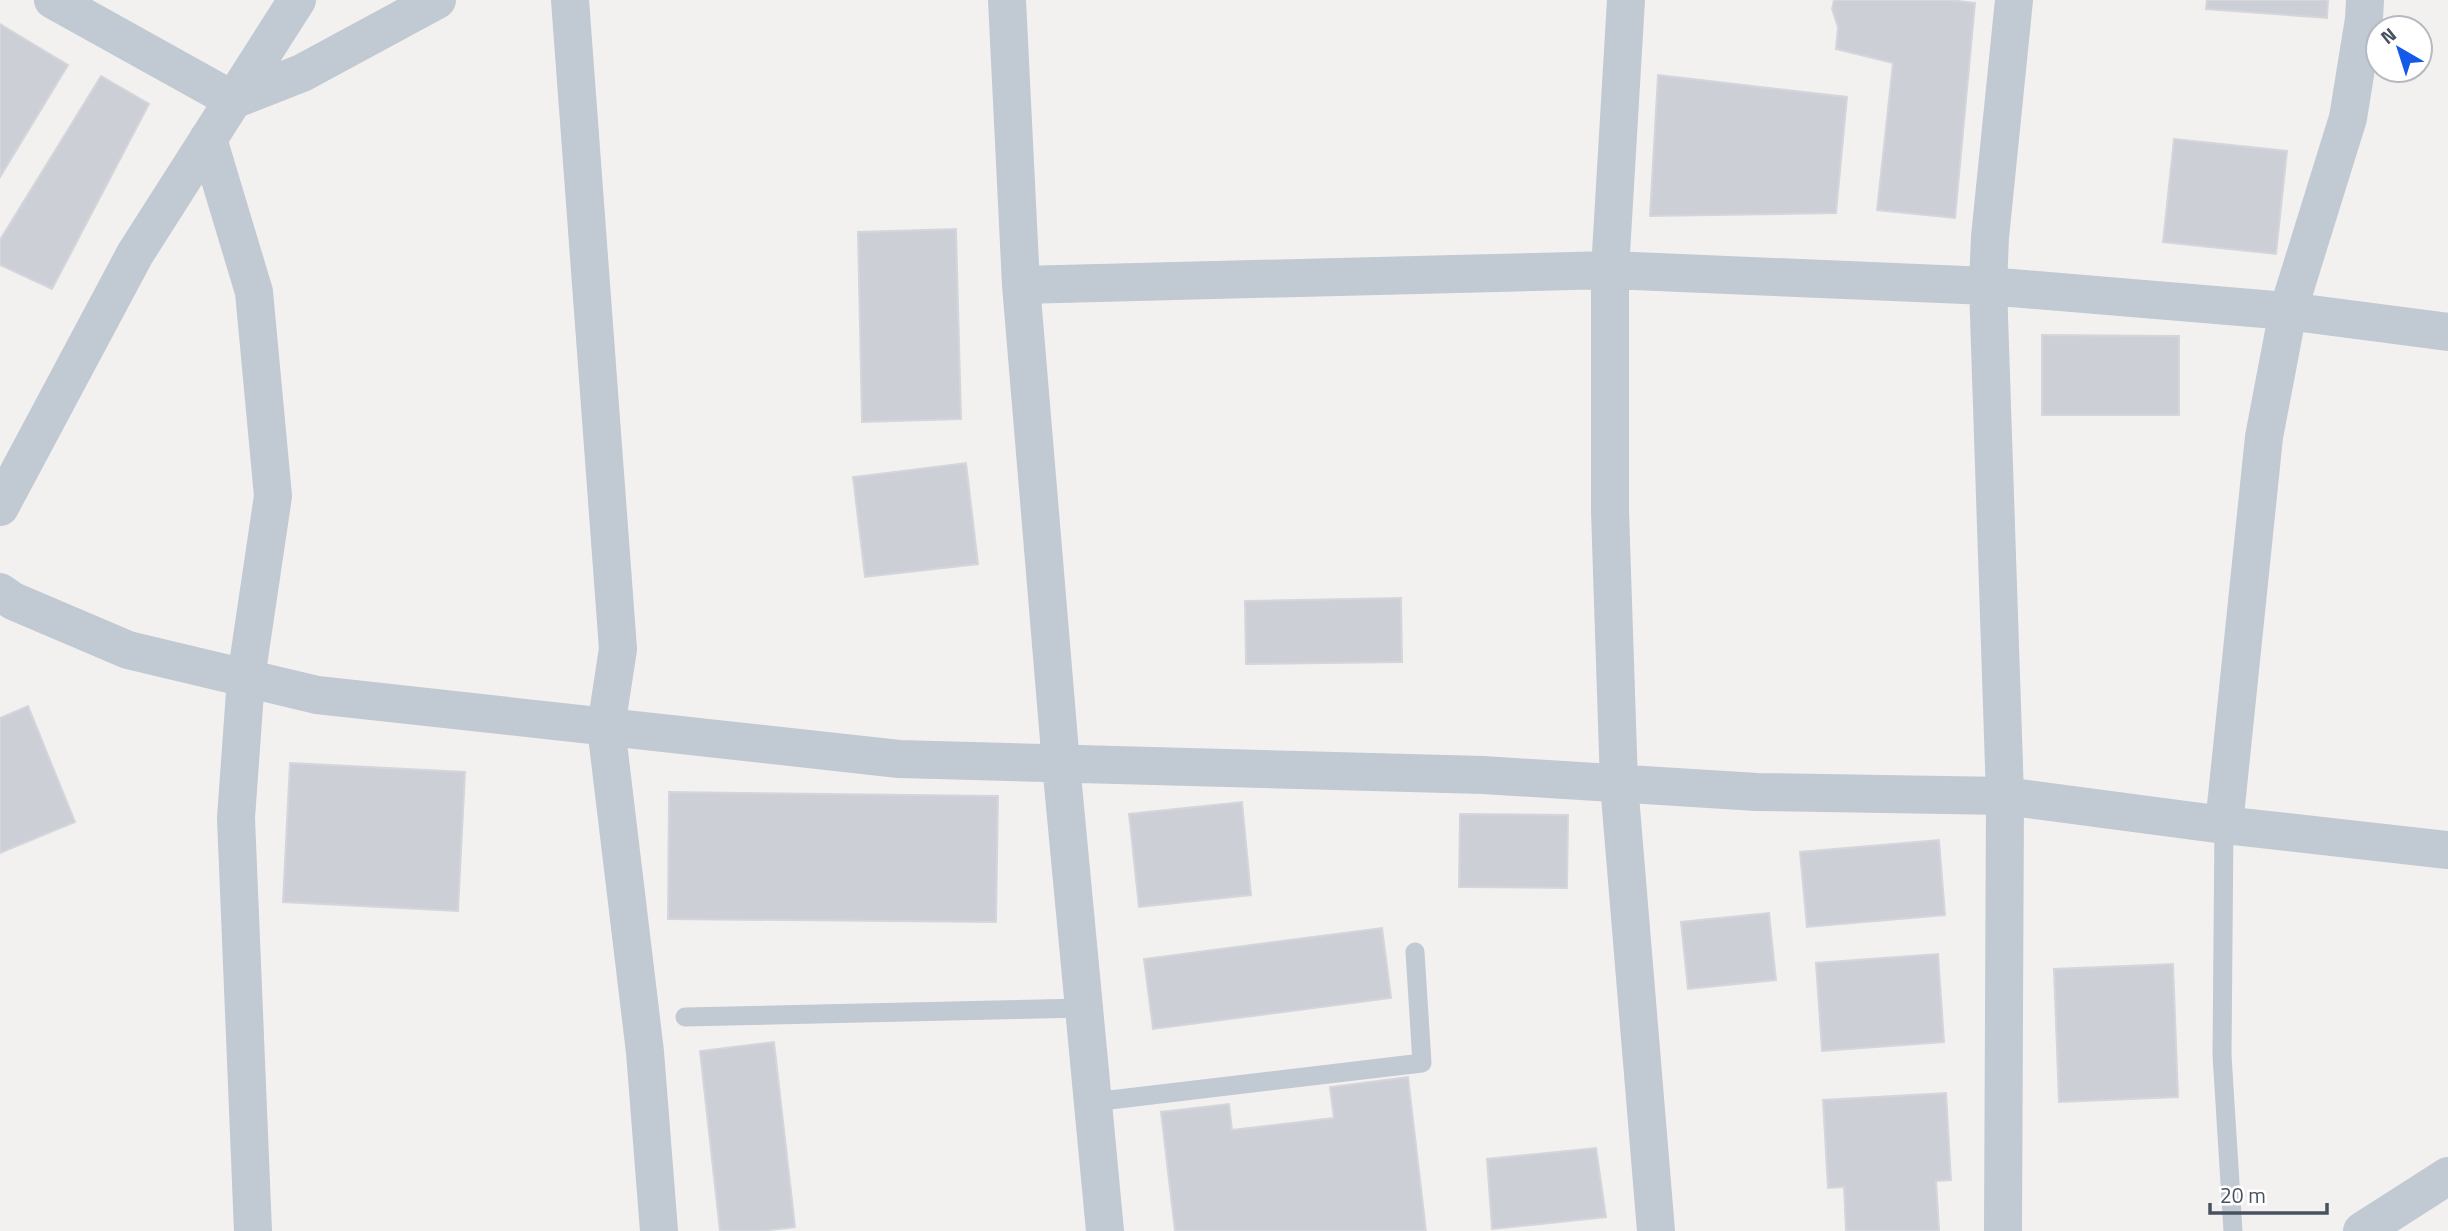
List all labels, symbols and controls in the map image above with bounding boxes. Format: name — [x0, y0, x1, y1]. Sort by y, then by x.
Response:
north arrow — [2364, 14, 2434, 84]
text: N — [2374, 20, 2402, 51]
scale bar — [2210, 1172, 2327, 1216]
text: 20 m — [2220, 1179, 2266, 1211]

